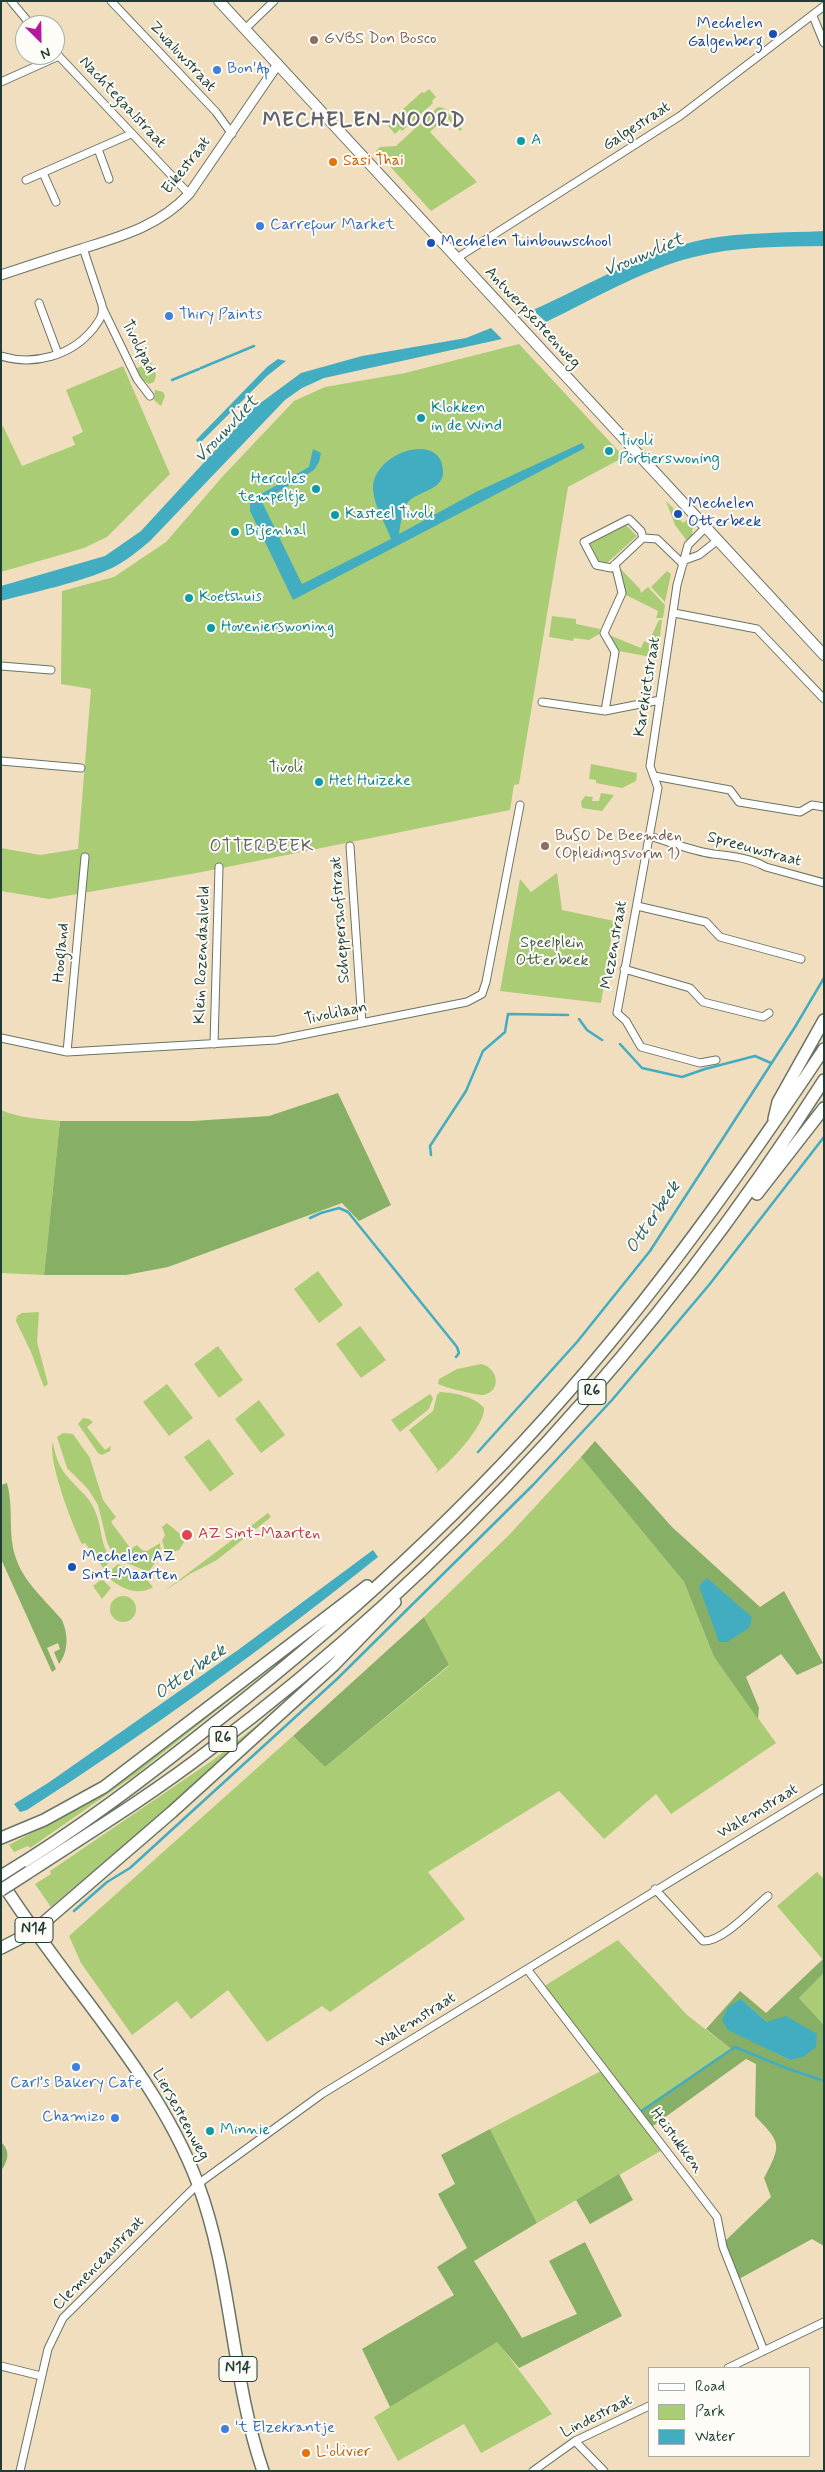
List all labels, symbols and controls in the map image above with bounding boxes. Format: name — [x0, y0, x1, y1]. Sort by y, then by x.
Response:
north arrow — [15, 15, 65, 65]
place label: Mechelen Galgenberg — [688, 15, 763, 53]
street label: Zwaluwstraat — [144, 18, 220, 96]
marker: Mechelen Galgenberg — [767, 28, 779, 40]
place label: GVBS Don Bosco — [324, 30, 437, 50]
marker: GVBS Don Bosco — [308, 34, 320, 46]
text: N — [38, 43, 53, 63]
street label: Nachtegaalstraat — [74, 53, 170, 153]
place label: Bon'Ap — [227, 60, 270, 80]
marker: Bon'Ap — [211, 64, 223, 76]
street label: Galgestraat — [600, 98, 674, 156]
district label: MECHELEN-NOORD — [261, 109, 467, 135]
place label: A — [531, 131, 541, 151]
street label: Eikestraat — [159, 133, 215, 199]
marker: A — [515, 135, 527, 147]
place label: Sasi Thai — [343, 152, 404, 172]
marker: Sasi Thai — [327, 156, 339, 168]
place label: Carrefour Market — [270, 216, 395, 236]
marker: Carrefour Market — [254, 220, 266, 232]
water label: Vrouwvliet — [601, 230, 687, 282]
place label: Mechelen Tuinbouwschool — [441, 233, 612, 253]
marker: Mechelen Tuinbouwschool — [425, 237, 437, 249]
street label: Antwerpsesteenweg — [480, 263, 584, 373]
place label: Thiry Paints — [179, 306, 262, 326]
marker: Thiry Paints — [163, 310, 175, 322]
street label: Tivolipad — [116, 317, 160, 377]
water label: Vrouwvliet — [190, 392, 264, 468]
place label: Klokken in de Wind — [431, 399, 502, 437]
marker: Klokken in de Wind — [415, 412, 427, 424]
place label: Tivoli Portierswoning — [619, 432, 720, 470]
marker: Tivoli Portierswoning — [603, 445, 615, 457]
place label: Hercules tempeltje — [238, 470, 306, 508]
marker: Hercules tempeltje — [310, 483, 322, 495]
place label: Mechelen Otterbeek — [688, 495, 761, 533]
place label: Kasteel Tivoli — [345, 505, 434, 525]
marker: Mechelen Otterbeek — [672, 508, 684, 520]
marker: Kasteel Tivoli — [329, 509, 341, 521]
place label: Bijenhal — [245, 522, 306, 542]
marker: Bijenhal — [229, 526, 241, 538]
place label: Koetshuis — [199, 588, 262, 608]
marker: Koetshuis — [183, 592, 195, 604]
place label: Hovenierswoning — [221, 618, 334, 638]
marker: Hovenierswoning — [205, 622, 217, 634]
street label: Karekietstraat — [631, 636, 665, 738]
park label: Tivoli — [269, 759, 303, 779]
place label: Het Huizeke — [329, 772, 411, 792]
marker: Het Huizeke — [313, 776, 325, 788]
place label: BuSO De Beemden (Opleidingsvorm 1) — [555, 827, 682, 865]
street label: Spreeuwstraat — [705, 828, 803, 872]
district label: OTTERBEEK — [205, 836, 319, 858]
marker: BuSO De Beemden (Opleidingsvorm 1) — [539, 840, 551, 852]
street label: Scheppershofstraat — [327, 856, 355, 984]
street label: Klein Rozendaalveld — [191, 886, 215, 1024]
street label: Mezenstraat — [598, 899, 632, 991]
street label: Hoogland — [50, 922, 74, 984]
park label: Speelplein Otterbeek — [515, 934, 589, 972]
street label: Tivolilaan — [303, 998, 369, 1030]
water label: Otterbeek — [622, 1178, 686, 1258]
road number: R6 — [578, 1380, 606, 1404]
place label: AZ Sint-Maarten — [198, 1525, 320, 1545]
marker: AZ Sint-Maarten — [180, 1528, 194, 1542]
place label: Mechelen AZ Sint-Maarten — [82, 1548, 178, 1586]
marker: Mechelen AZ Sint-Maarten — [66, 1561, 78, 1573]
water label: Otterbeek — [151, 1641, 231, 1705]
road number: R6 — [209, 1726, 237, 1752]
street label: Walemstraat — [714, 1780, 802, 1844]
road number: N14 — [15, 1918, 53, 1942]
street label: Walemstraat — [372, 1989, 460, 2053]
marker: Carl’s Bakery Cafe — [70, 2061, 82, 2073]
street label: Liersesteenweg — [147, 2066, 213, 2164]
place label: Carl’s Bakery Cafe — [10, 2074, 142, 2094]
street label: Heistukken — [645, 2105, 707, 2177]
place label: Chamizo — [42, 2108, 105, 2128]
marker: Chamizo — [109, 2112, 121, 2124]
place label: Minnie — [220, 2121, 270, 2141]
marker: Minnie — [204, 2125, 216, 2137]
street label: Clemenceaustraat — [49, 2213, 149, 2315]
road number: N14 — [219, 2356, 257, 2382]
legend — [648, 2367, 810, 2457]
text: Road — [695, 2377, 725, 2397]
street label: Lindestraat — [558, 2391, 636, 2443]
text: Park — [695, 2402, 725, 2422]
place label: 't Elzekrantje — [235, 2419, 335, 2439]
marker: 't Elzekrantje — [219, 2423, 231, 2435]
text: Water — [695, 2427, 735, 2447]
place label: L'olivier — [316, 2443, 370, 2463]
marker: L'olivier — [300, 2447, 312, 2459]

